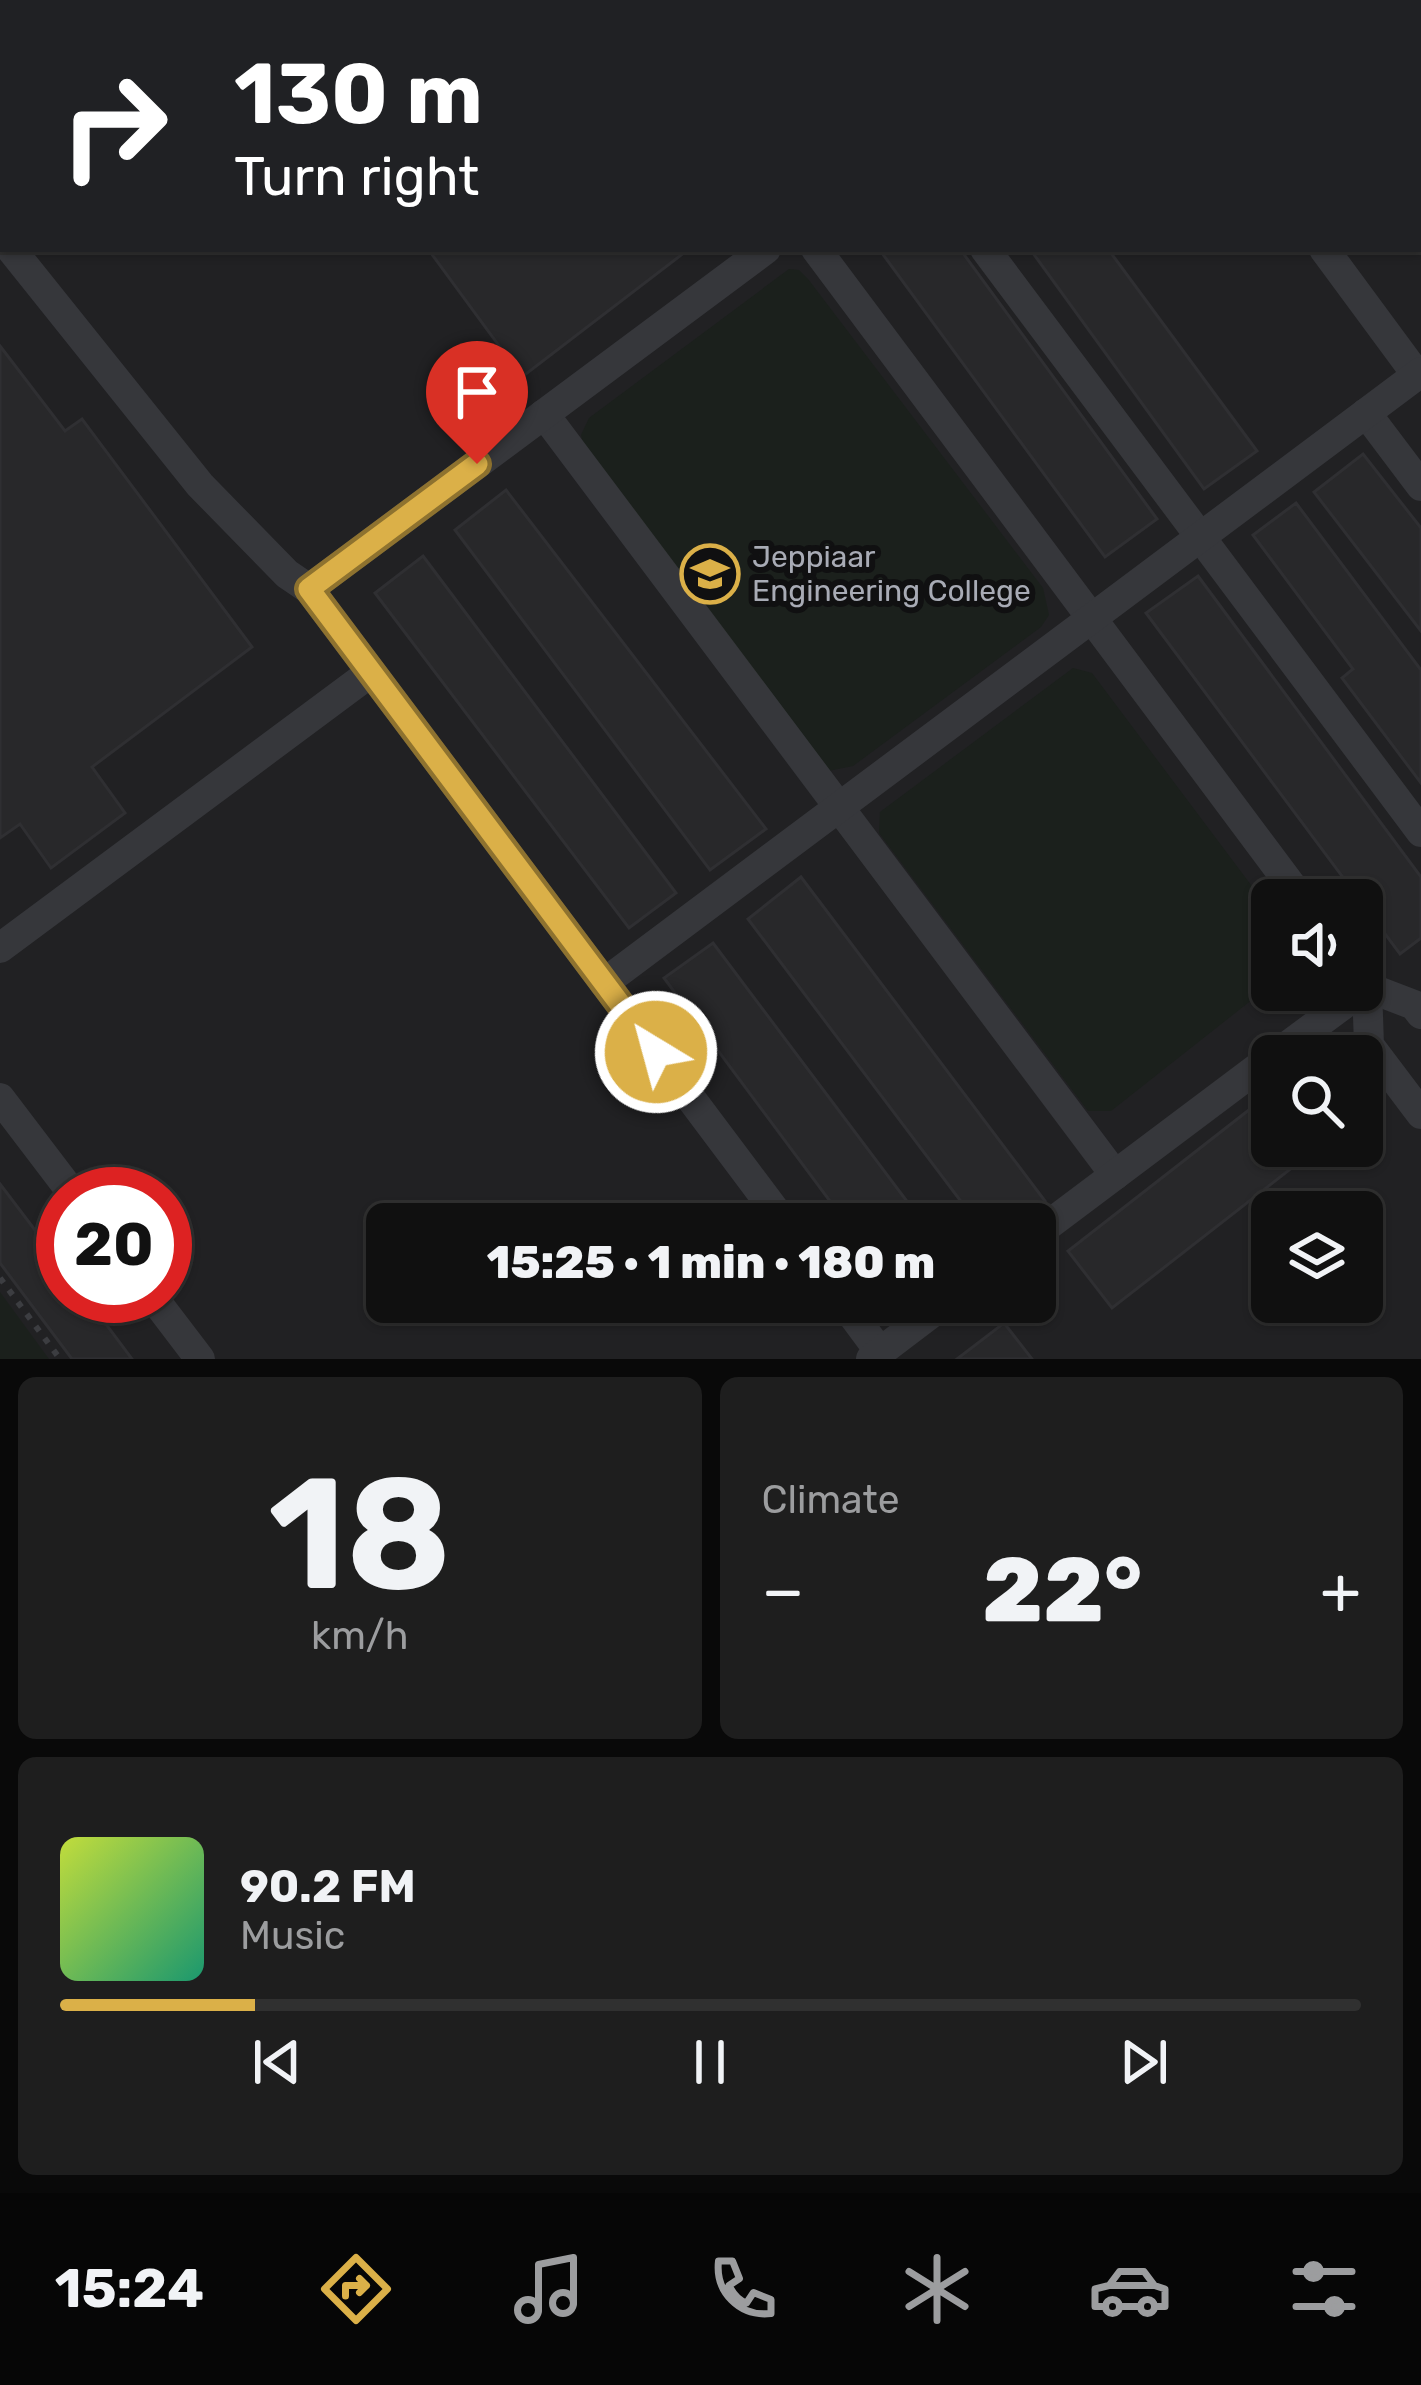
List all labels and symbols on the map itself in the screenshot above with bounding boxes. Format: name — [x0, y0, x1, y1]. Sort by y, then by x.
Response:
pin — [426, 341, 528, 464]
place label: Jeppiaar Engineering College — [752, 539, 1031, 609]
school or university icon: Jeppiaar Engineering College — [679, 543, 741, 605]
position arrow — [593, 989, 719, 1115]
speed limit sign: 20 — [36, 1167, 192, 1323]

